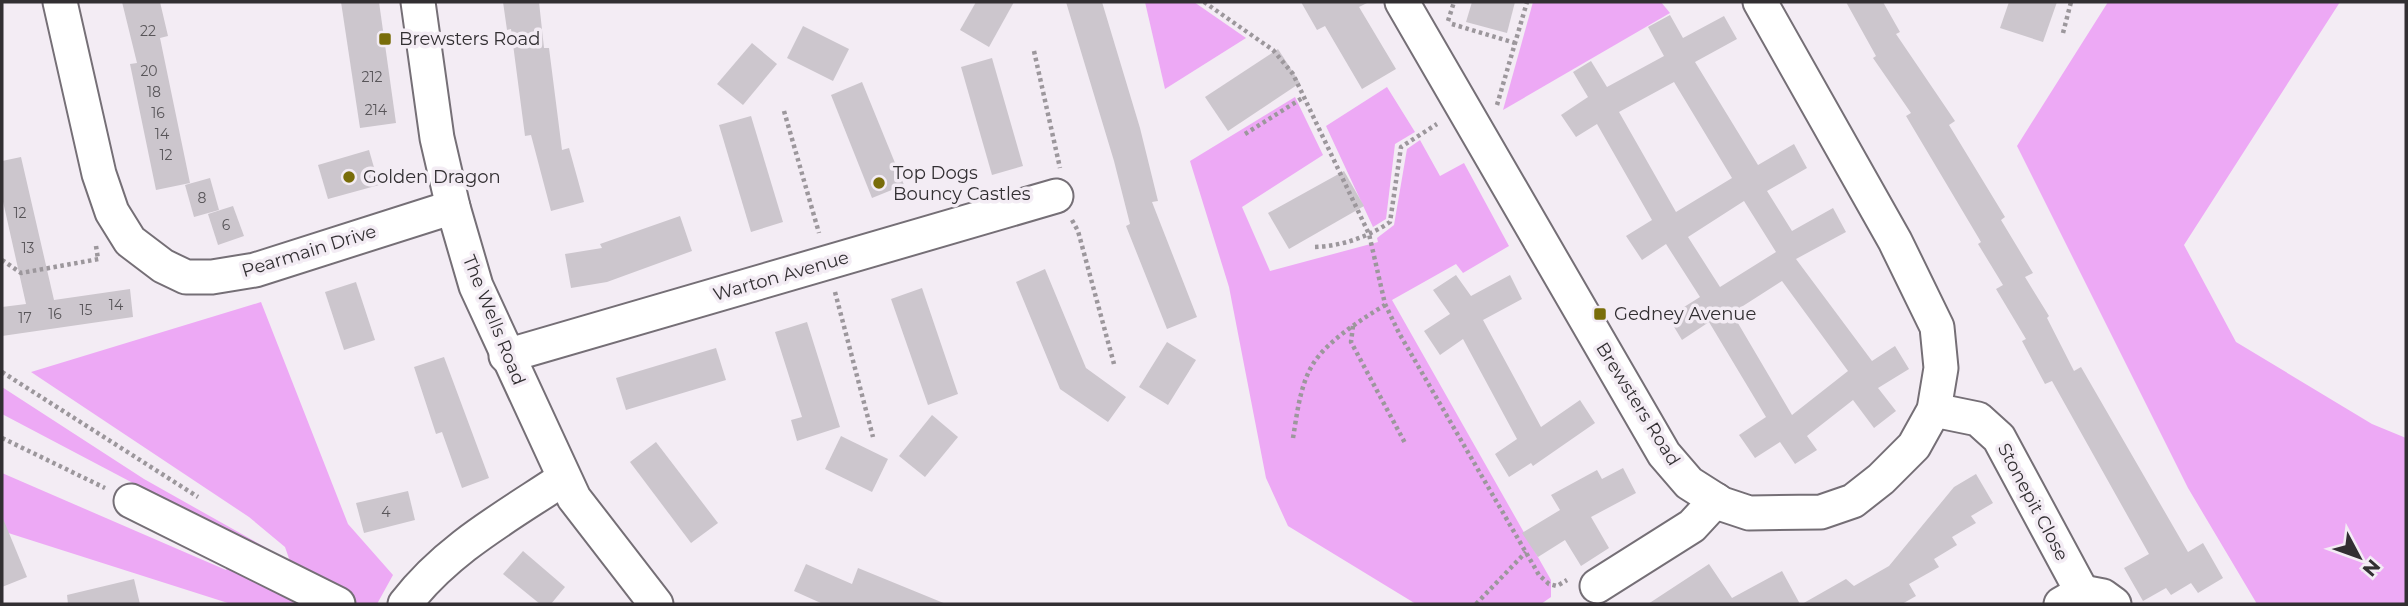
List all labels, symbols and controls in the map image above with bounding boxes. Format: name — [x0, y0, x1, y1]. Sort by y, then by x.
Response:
house number: 22 — [140, 22, 156, 40]
place label: Brewsters Road — [399, 28, 540, 50]
marker: Brewsters Road — [377, 31, 393, 47]
house number: 20 — [140, 62, 158, 80]
house number: 212 — [362, 68, 383, 86]
house number: 18 — [147, 83, 161, 101]
house number: 214 — [365, 101, 388, 119]
house number: 16 — [151, 104, 165, 122]
house number: 14 — [155, 125, 170, 143]
house number: 12 — [159, 146, 173, 164]
place label: Top Dogs Bouncy Castles — [893, 162, 1031, 205]
place label: Golden Dragon — [363, 166, 501, 188]
marker: Golden Dragon — [341, 169, 357, 185]
marker: Top Dogs Bouncy Castles — [871, 175, 887, 191]
house number: 8 — [198, 189, 207, 207]
house number: 12 — [13, 204, 27, 222]
house number: 6 — [222, 216, 231, 234]
street label: Pearmain Drive — [239, 220, 379, 282]
house number: 13 — [22, 239, 35, 257]
street label: Warton Avenue — [711, 246, 852, 306]
street label: The Wells Road — [458, 252, 530, 388]
house number: 14 — [109, 296, 124, 314]
house number: 15 — [80, 301, 93, 319]
place label: Gedney Avenue — [1614, 303, 1756, 325]
house number: 16 — [48, 305, 62, 323]
marker: Gedney Avenue — [1592, 306, 1608, 322]
house number: 17 — [18, 309, 32, 327]
street label: Brewsters Road — [1591, 338, 1685, 470]
street label: Stonepit Close — [1993, 440, 2073, 565]
house number: 4 — [381, 503, 391, 521]
north arrow — [2324, 522, 2394, 592]
text: N — [2358, 554, 2385, 581]

